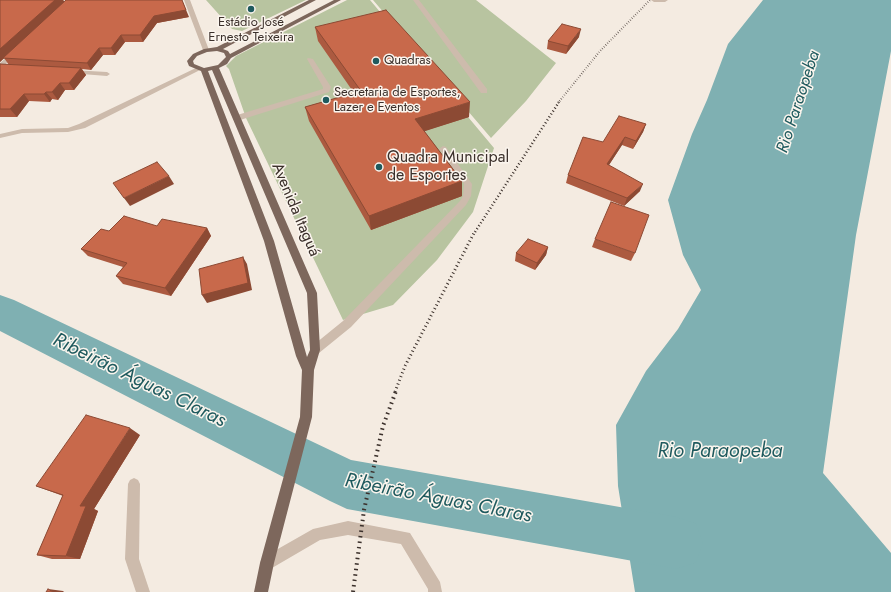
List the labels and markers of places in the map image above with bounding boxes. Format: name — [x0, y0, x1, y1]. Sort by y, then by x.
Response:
marker: Estádio José Ernesto Teixeira — [246, 4, 256, 14]
place label: Estádio José Ernesto Teixeira — [208, 15, 294, 46]
place label: Quadras — [384, 53, 431, 69]
marker: Quadras — [371, 56, 381, 66]
place label: Secretaria de Esportes, Lazer e Eventos — [334, 85, 461, 116]
marker: Secretaria de Esportes, Lazer e Eventos — [321, 95, 331, 105]
place label: Quadra Municipal de Esportes — [387, 148, 509, 186]
marker: Quadra Municipal de Esportes — [374, 162, 384, 172]

